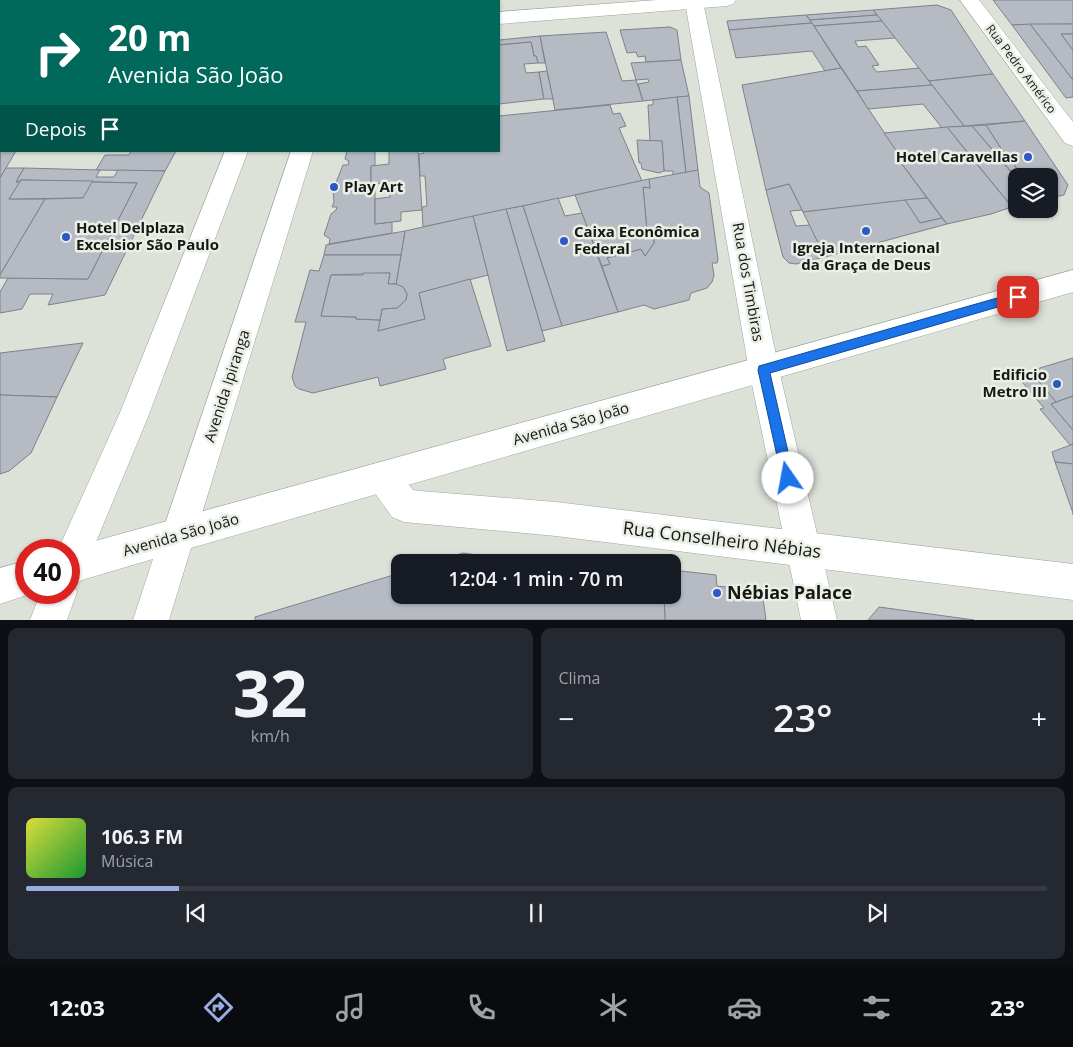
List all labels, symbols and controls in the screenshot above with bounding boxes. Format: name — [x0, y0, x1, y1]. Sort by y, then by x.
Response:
text: 20 m — [108, 14, 191, 61]
icon: right — [25, 20, 90, 85]
street label: Rua Pedro Américo — [982, 21, 1061, 117]
text: Avenida São João — [108, 59, 284, 89]
icon: arrive — [96, 115, 124, 143]
text: Depois — [25, 116, 86, 142]
place label: Hotel Caravellas — [896, 146, 1018, 166]
marker: Hotel Caravellas — [1022, 151, 1034, 163]
map controls — [1008, 168, 1058, 218]
button: layers — [1008, 168, 1058, 218]
place label: Play Art — [344, 176, 404, 196]
marker: Play Art — [328, 181, 340, 193]
place label: Hotel Delplaza Excelsior São Paulo — [76, 217, 219, 254]
place label: Caixa Econômica Federal — [574, 221, 699, 258]
street label: Rua dos Timbiras — [729, 221, 769, 343]
marker: Igreja Internacional da Graça de Deus — [860, 225, 872, 237]
marker: Hotel Delplaza Excelsior São Paulo — [60, 231, 72, 243]
marker: Caixa Econômica Federal — [558, 235, 570, 247]
place label: Igreja Internacional da Graça de Deus — [792, 237, 940, 274]
pin — [997, 276, 1039, 318]
icon: arrive — [1004, 283, 1032, 311]
street label: Avenida Ipiranga — [198, 327, 254, 444]
place label: Edificio Metro III — [983, 364, 1047, 401]
marker: Edificio Metro III — [1051, 378, 1063, 390]
street label: Avenida São João — [510, 397, 631, 449]
position arrow — [761, 451, 813, 503]
street label: Avenida São João — [120, 508, 241, 560]
street label: Rua Conselheiro Nébias — [622, 515, 823, 563]
speed limit sign: 40 — [15, 539, 80, 604]
text: 12:04 · 1 min · 70 m — [449, 566, 623, 592]
place label: Nébias Palace — [727, 580, 852, 604]
marker: Nébias Palace — [711, 587, 723, 599]
text: 32 — [233, 648, 307, 736]
text: Clima — [559, 667, 600, 689]
text: 23° — [773, 691, 833, 743]
text: − — [559, 699, 575, 737]
text: + — [1031, 699, 1047, 737]
text: km/h — [251, 725, 290, 747]
text: 106.3 FM — [101, 824, 183, 850]
text: Música — [101, 850, 153, 872]
icon: previous — [182, 899, 210, 927]
icon: pause — [522, 899, 550, 927]
icon: next — [863, 899, 891, 927]
icon: directions — [201, 990, 236, 1025]
icon: music — [333, 990, 368, 1025]
icon: phone — [464, 990, 499, 1025]
icon: climate — [596, 990, 631, 1025]
icon: car — [727, 990, 762, 1025]
icon: filters — [859, 990, 894, 1025]
text: 12:03 — [48, 992, 105, 1022]
text: 23° — [990, 992, 1025, 1022]

